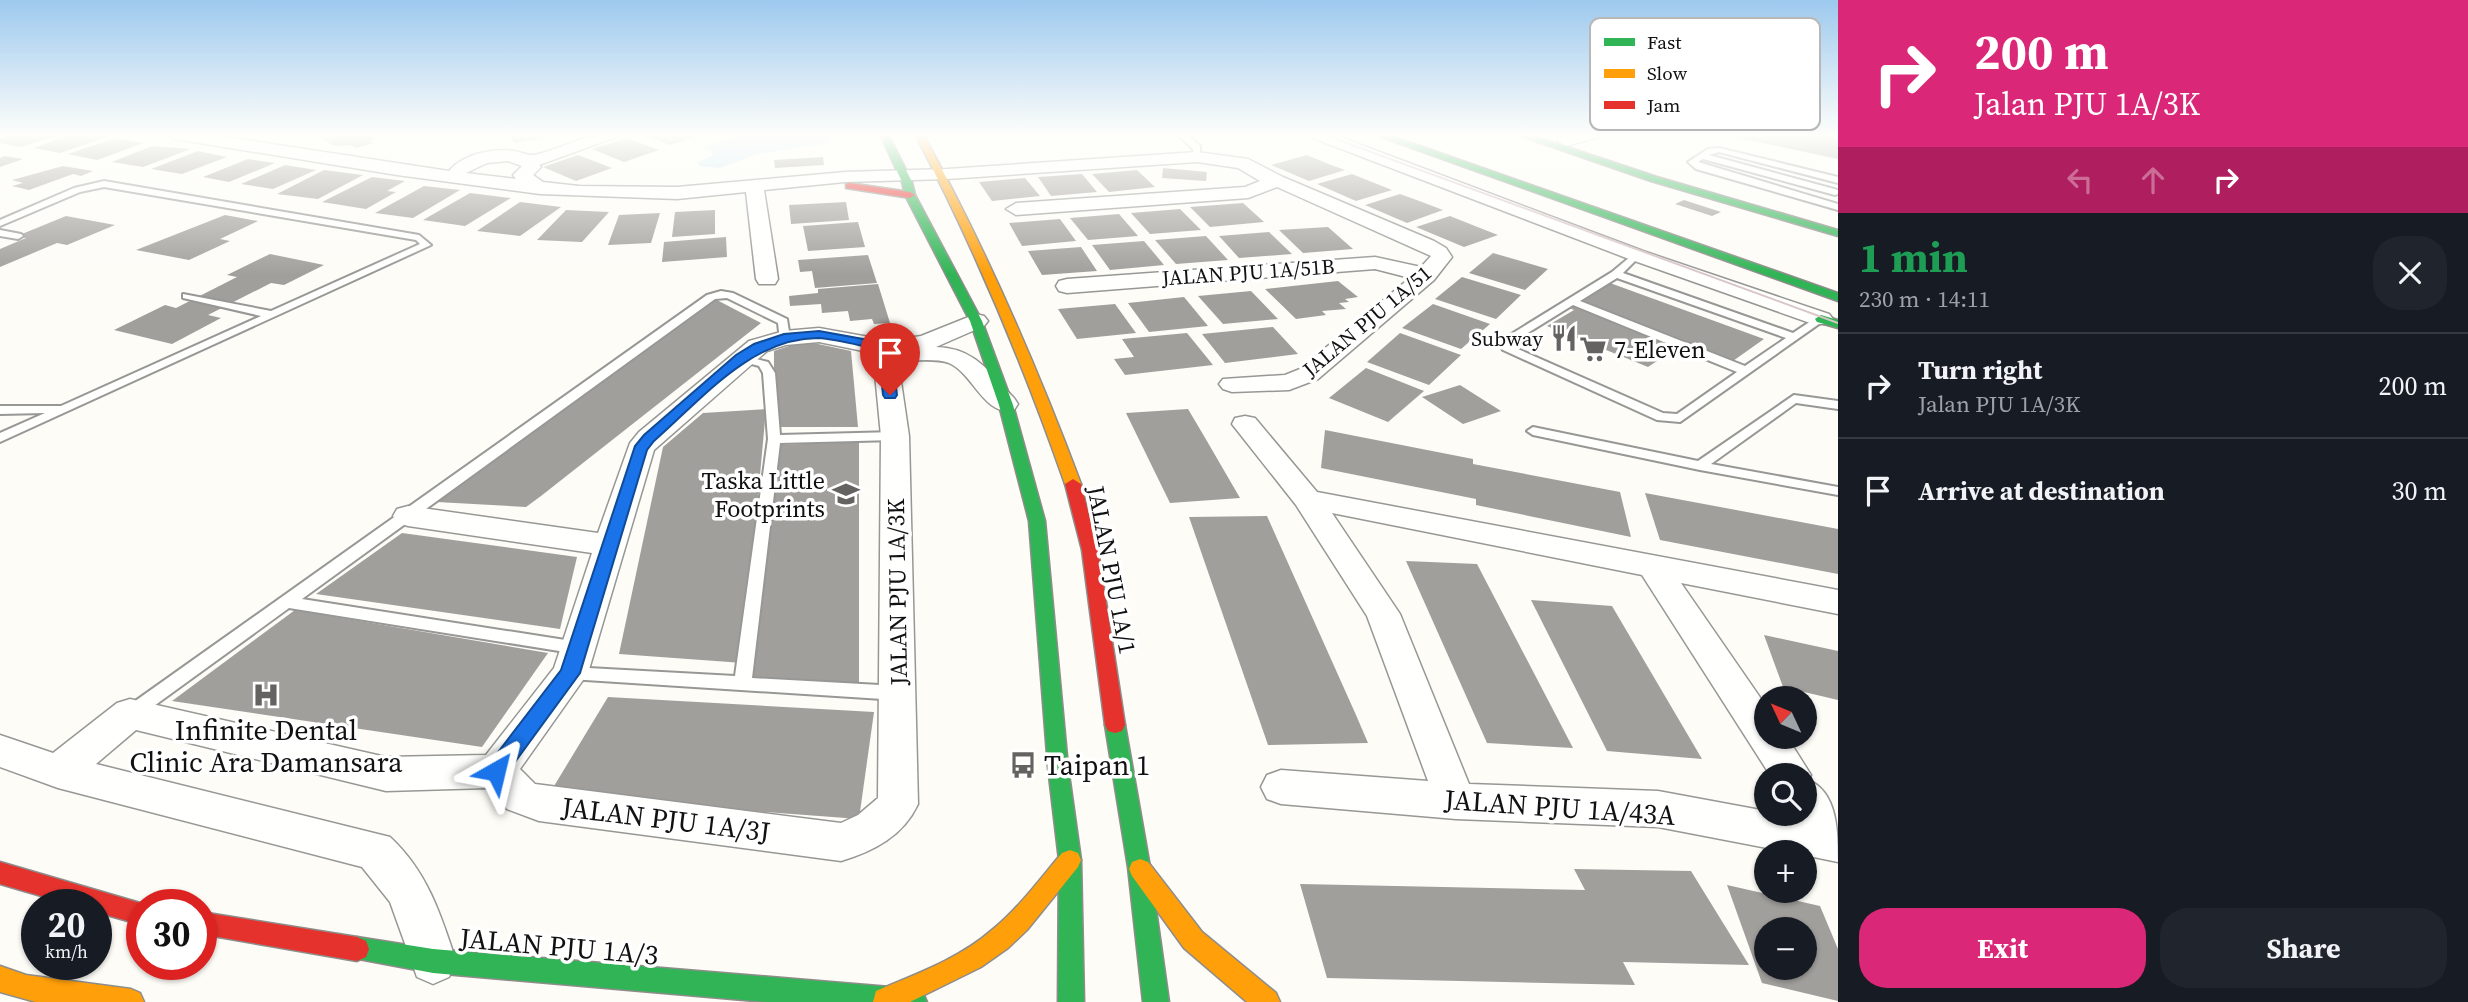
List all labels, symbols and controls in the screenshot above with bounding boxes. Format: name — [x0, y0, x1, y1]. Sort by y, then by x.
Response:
legend — [1590, 18, 1820, 130]
text: 200 m — [1974, 18, 2109, 85]
icon: right — [1859, 28, 1950, 119]
text: Fast — [1647, 29, 1682, 55]
text: Slow — [1647, 60, 1688, 86]
text: Jalan PJU 1A/3K — [1974, 82, 2200, 126]
text: Jam — [1646, 92, 1680, 118]
icon: left — [2061, 161, 2099, 199]
icon: ahead — [2134, 161, 2172, 199]
icon: right — [2207, 161, 2245, 199]
text: 1 min — [1859, 228, 1968, 286]
button: close — [2373, 236, 2447, 310]
street label: JALAN PJU 1A/51B — [1160, 251, 1335, 293]
street label: JALAN PJU 1A/51 — [1296, 259, 1438, 384]
text: 230 m · 14:11 — [1859, 283, 1990, 315]
pin — [860, 323, 920, 395]
restaurant icon: Subway — [1549, 323, 1579, 353]
place label: Subway — [1471, 324, 1543, 353]
place label: 7-Eleven — [1614, 333, 1706, 366]
icon: arrive — [871, 334, 909, 372]
supermarket icon: 7-Eleven — [1578, 334, 1608, 364]
text: Turn right — [1918, 352, 2042, 388]
icon: right — [1859, 367, 1897, 405]
text: 200 m — [2379, 368, 2447, 404]
text: Jalan PJU 1A/3K — [1918, 388, 2080, 420]
place label: Taska Little Footprints — [701, 464, 825, 525]
icon: arrive — [1859, 472, 1897, 510]
text: Arrive at destination — [1918, 473, 2165, 509]
text: 30 m — [2392, 473, 2447, 509]
school or university icon: Taska Little Footprints — [831, 479, 861, 509]
street label: JALAN PJU 1A/1 — [1079, 482, 1144, 657]
street label: JALAN PJU 1A/3K — [879, 498, 915, 687]
hospital icon: Infinite Dental Clinic Ara Damansara — [251, 680, 281, 710]
north arrow — [1754, 686, 1816, 749]
map controls — [1754, 686, 1817, 980]
place label: Infinite Dental Clinic Ara Damansara — [129, 711, 403, 781]
position arrow — [459, 734, 533, 808]
place label: Taipan 1 — [1044, 746, 1150, 784]
bus stop icon: Taipan 1 — [1008, 750, 1038, 780]
button: search — [1754, 763, 1817, 826]
street label: JALAN PJU 1A/43A — [1442, 780, 1677, 834]
street label: JALAN PJU 1A/3J — [559, 787, 772, 851]
button: + — [1754, 840, 1817, 903]
speed limit sign: 30 — [126, 889, 217, 980]
text: 20 — [48, 901, 85, 949]
button: Exit — [1859, 908, 2146, 988]
button: Share — [2160, 908, 2447, 988]
button: − — [1754, 917, 1817, 980]
street label: JALAN PJU 1A/3 — [457, 918, 660, 974]
text: km/h — [45, 939, 88, 964]

